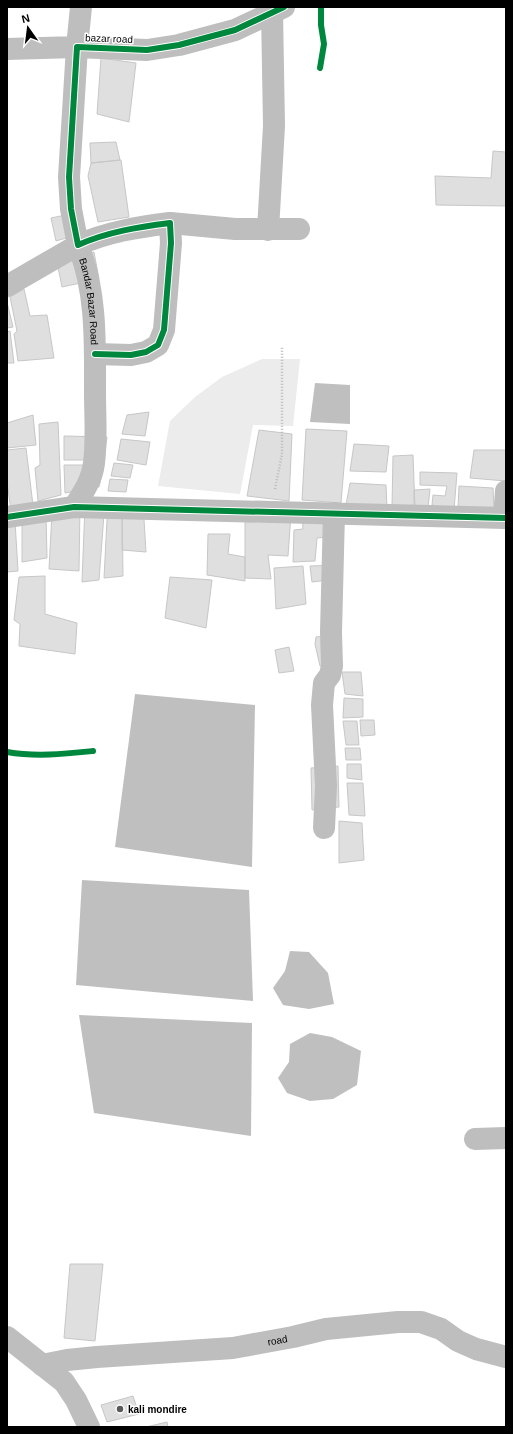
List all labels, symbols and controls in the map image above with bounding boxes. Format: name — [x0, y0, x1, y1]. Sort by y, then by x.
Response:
north arrow — [8, 8, 48, 48]
text: N — [20, 12, 31, 25]
street label: bazar road — [85, 32, 133, 45]
street label: Bandar Bazar Road — [77, 257, 100, 345]
street label: road — [267, 1333, 288, 1348]
marker: kali mondire — [115, 1404, 125, 1414]
place label: kali mondire — [128, 1404, 187, 1415]

